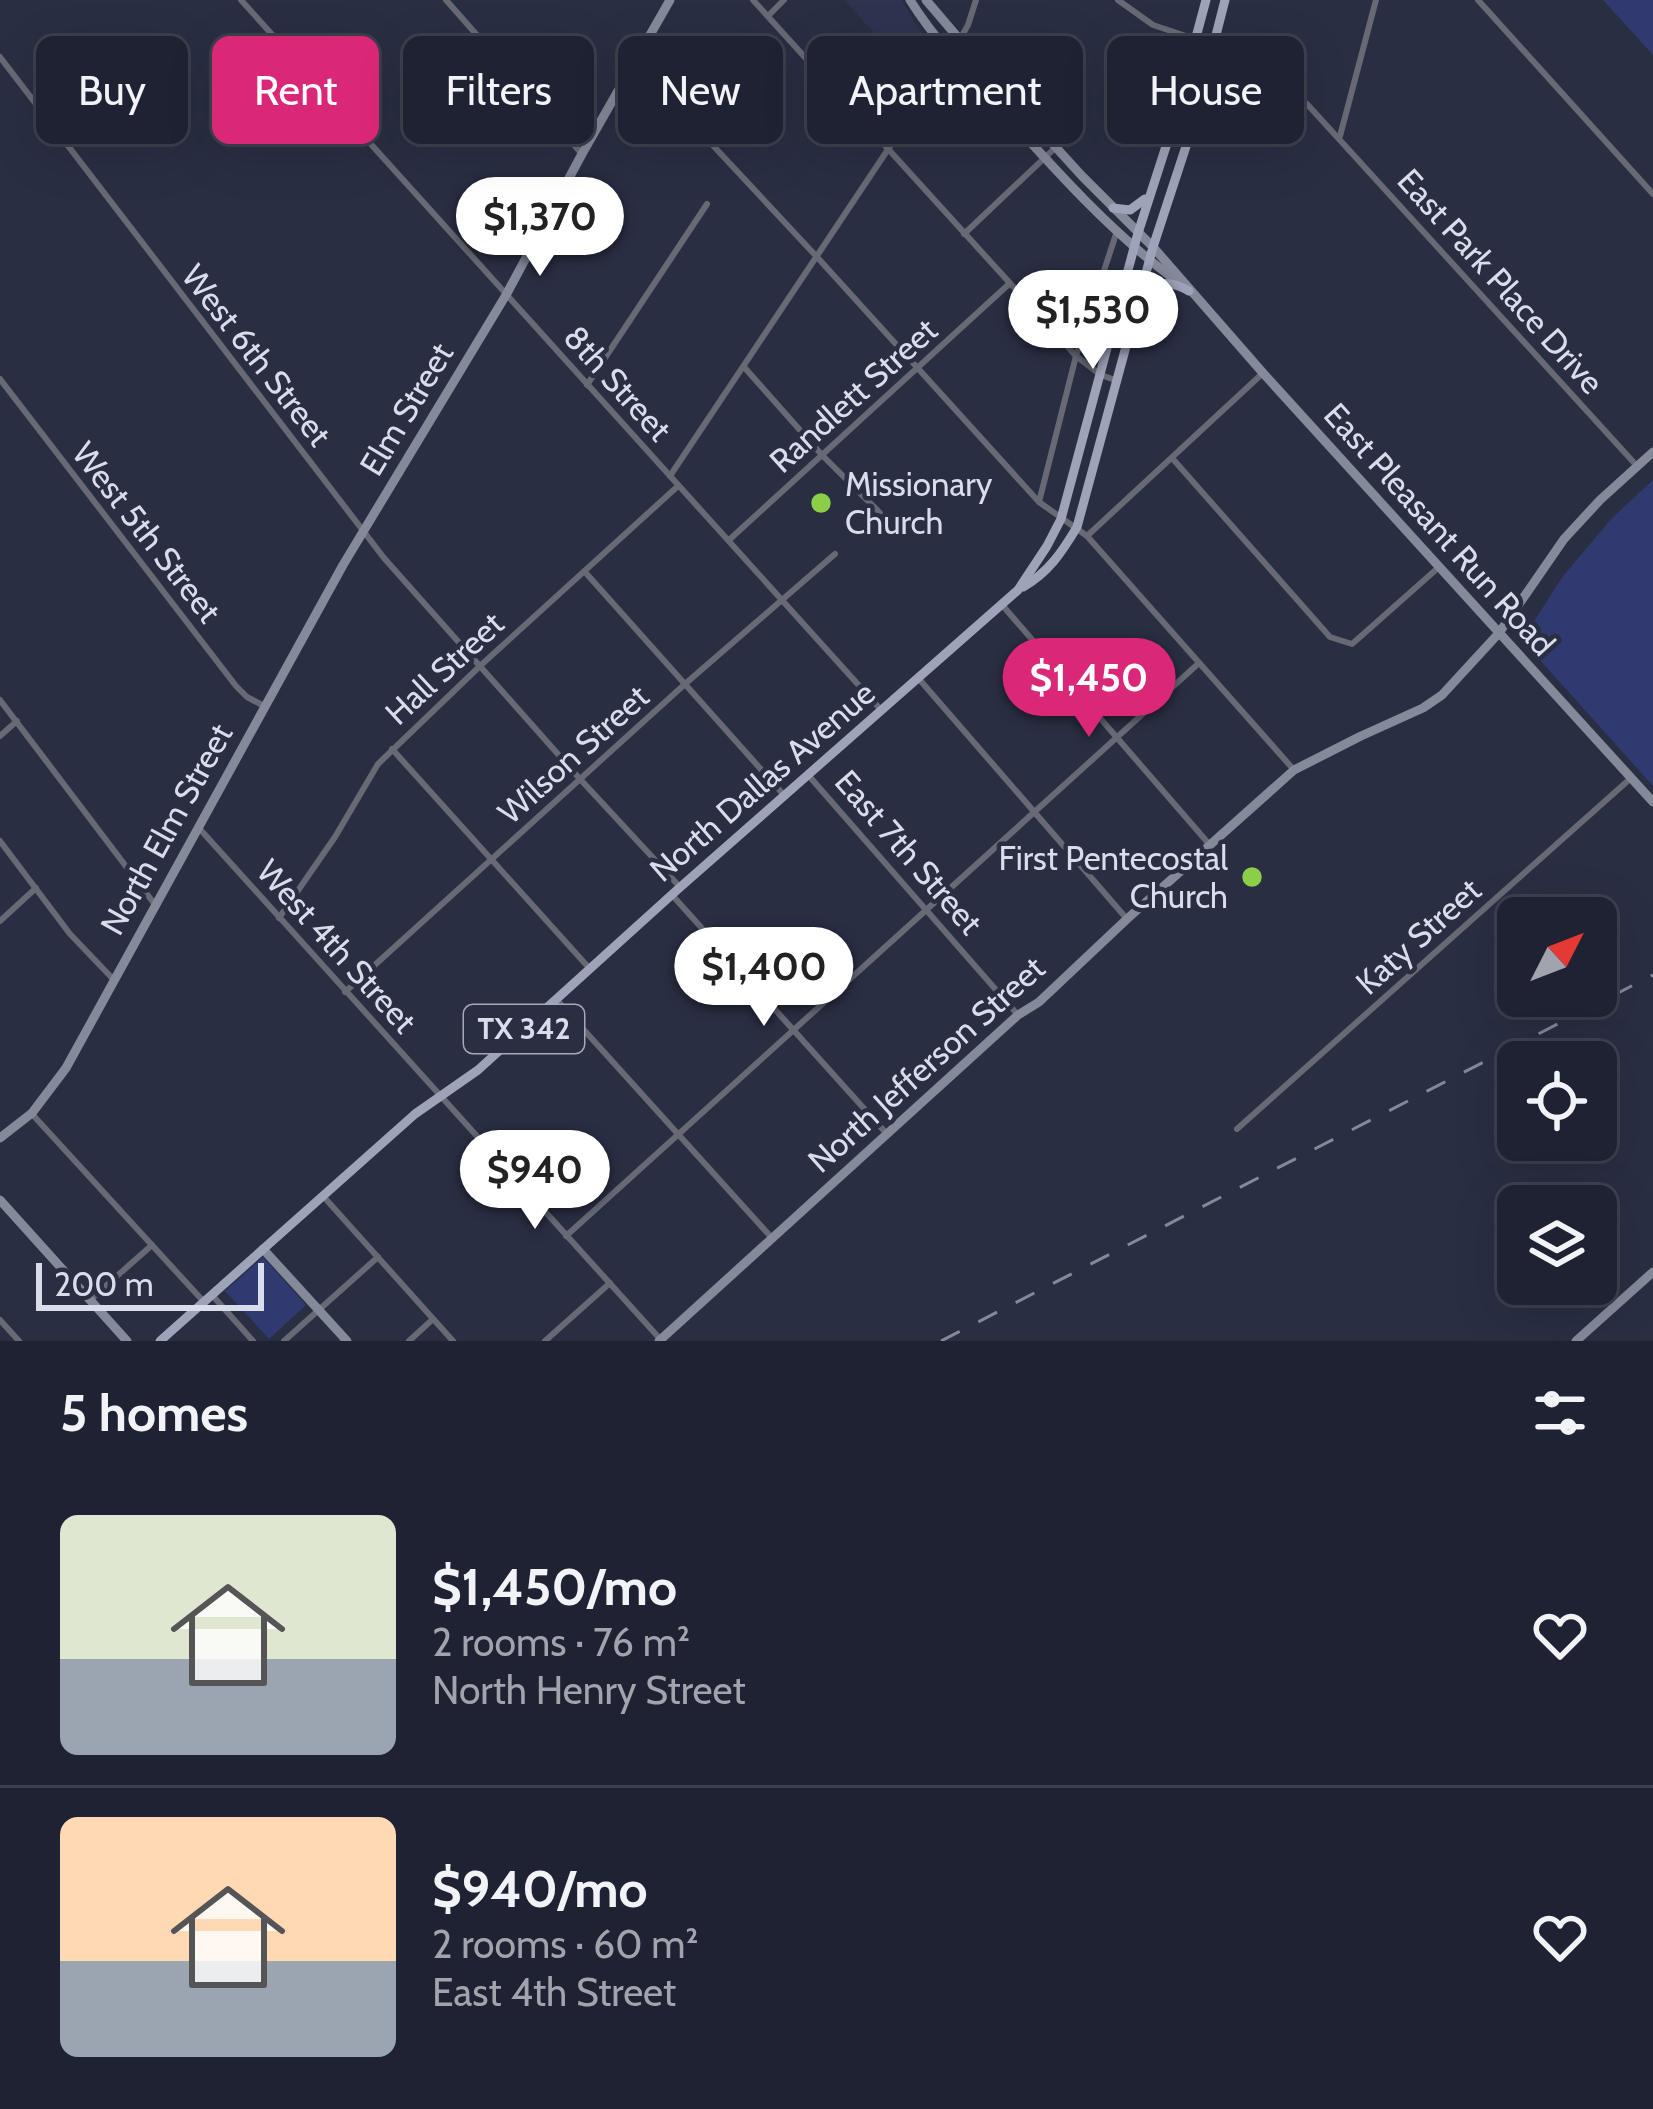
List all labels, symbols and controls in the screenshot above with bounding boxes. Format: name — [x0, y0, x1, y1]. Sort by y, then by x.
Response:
chip: Buy — [36, 36, 188, 144]
chip: Rent — [212, 36, 379, 144]
chip: Filters — [403, 36, 594, 144]
chip: New — [618, 36, 783, 144]
chip: Apartment — [807, 36, 1083, 144]
chip: House — [1107, 36, 1304, 144]
street label: East Park Place Drive — [1390, 160, 1612, 402]
pin: $1,370 — [442, 177, 638, 279]
text: $1,370 — [483, 192, 597, 240]
street label: West 6th Street — [174, 256, 340, 454]
pin: $1,530 — [995, 270, 1191, 372]
text: $1,530 — [1035, 285, 1151, 333]
street label: Randlett Street — [761, 309, 945, 481]
street label: 8th Street — [556, 317, 680, 449]
street label: Elm Street — [351, 336, 461, 482]
street label: East Pleasant Run Road — [1316, 395, 1564, 663]
street label: West 5th Street — [64, 434, 230, 630]
place label: Missionary Church — [845, 464, 993, 542]
marker: Missionary Church — [808, 490, 834, 516]
street label: Hall Street — [377, 603, 511, 733]
pin: $1,450 — [991, 638, 1187, 740]
text: $1,450 — [1030, 653, 1148, 701]
street label: North Dallas Avenue — [642, 673, 882, 889]
street label: Wilson Street — [490, 676, 656, 832]
street label: North Elm Street — [92, 717, 240, 941]
street label: East 7th Street — [827, 762, 991, 942]
place label: First Pentecostal Church — [999, 838, 1228, 916]
street label: West 4th Street — [249, 851, 425, 1041]
marker: First Pentecostal Church — [1239, 864, 1265, 890]
street label: Katy Street — [1347, 870, 1489, 1002]
north arrow — [1497, 897, 1617, 1017]
map controls — [1497, 897, 1617, 1305]
pin: $1,400 — [666, 927, 862, 1029]
text: $1,400 — [701, 942, 827, 990]
street label: North Jefferson Street — [800, 947, 1052, 1181]
road number: TX 342 — [464, 1005, 584, 1053]
button: locate — [1497, 1041, 1617, 1161]
pin: $940 — [464, 1130, 606, 1232]
text: $940 — [487, 1145, 583, 1193]
button: layers — [1497, 1185, 1617, 1305]
scale bar — [36, 1257, 264, 1310]
text: 200 m — [54, 1264, 154, 1304]
icon: filters — [1527, 1380, 1593, 1446]
text: 5 homes — [60, 1382, 248, 1444]
text: $1,450/mo — [432, 1556, 677, 1618]
icon: home — [156, 1563, 300, 1707]
icon: heart — [1527, 1602, 1593, 1668]
text: 2 rooms · 76 m² — [432, 1618, 690, 1666]
text: North Henry Street — [432, 1666, 746, 1714]
text: $940/mo — [432, 1858, 648, 1920]
icon: home — [156, 1865, 300, 2009]
icon: heart — [1527, 1904, 1593, 1970]
text: 2 rooms · 60 m² — [432, 1920, 698, 1968]
text: East 4th Street — [432, 1968, 676, 2016]

